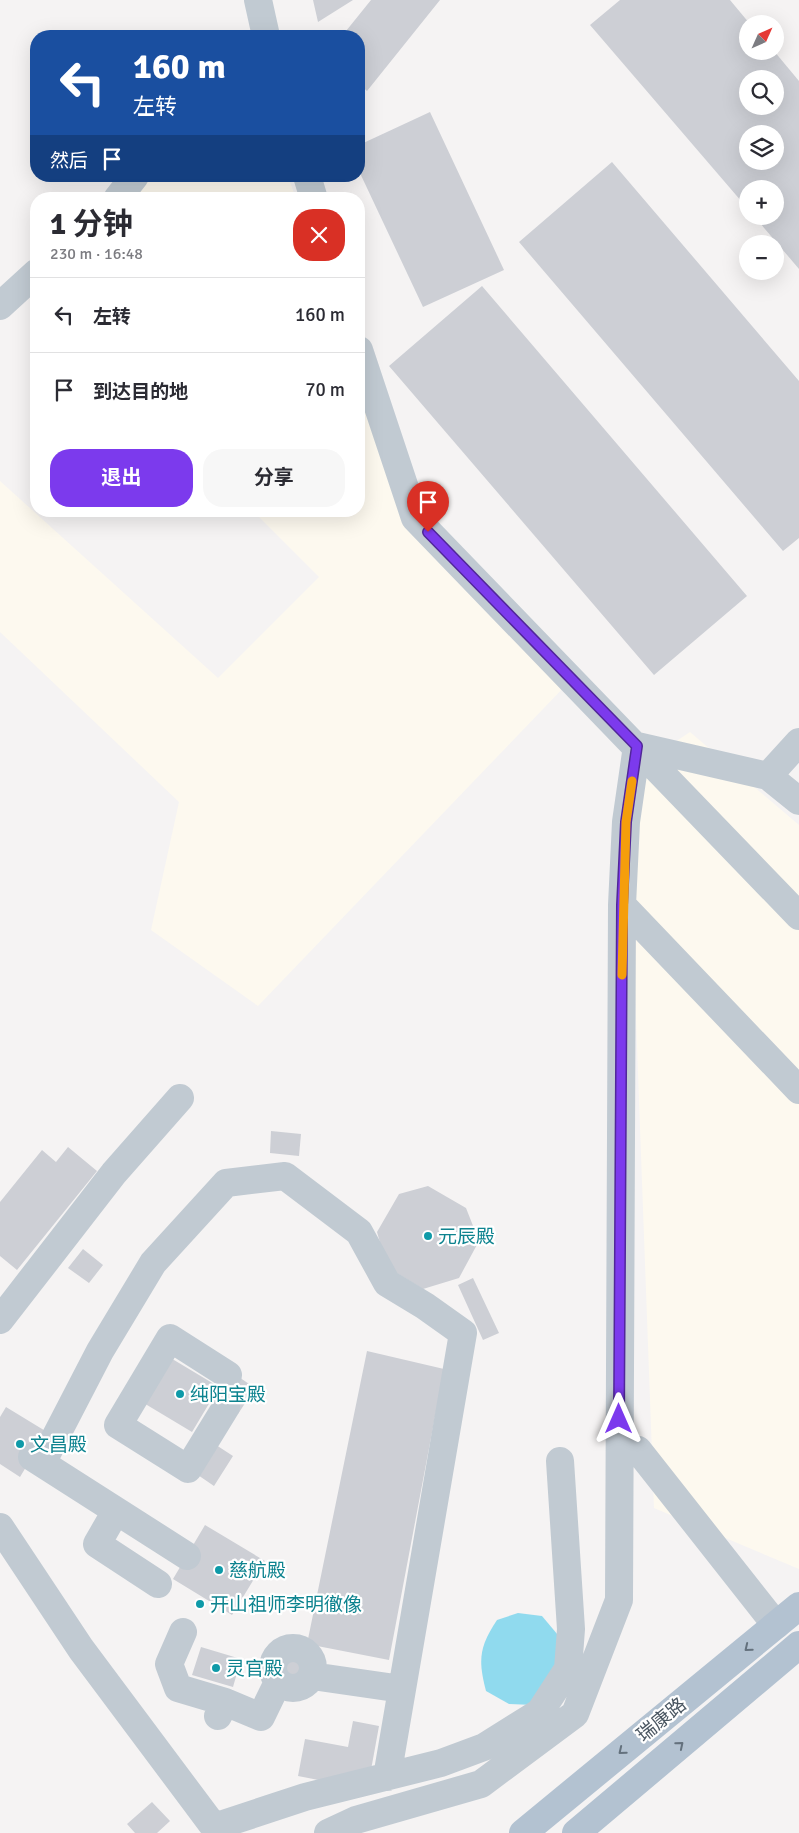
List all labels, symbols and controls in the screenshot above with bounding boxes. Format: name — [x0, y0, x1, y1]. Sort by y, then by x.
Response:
north arrow — [739, 15, 784, 60]
map controls — [739, 15, 784, 280]
text: 160 m — [133, 45, 226, 88]
icon: left — [50, 50, 115, 115]
button: search — [739, 70, 784, 115]
text: 左转 — [133, 93, 177, 120]
button: layers — [739, 125, 784, 170]
icon: arrive — [98, 145, 126, 173]
text: 然后 — [50, 149, 88, 173]
button: + — [739, 180, 784, 225]
text: 1 分钟 — [50, 206, 133, 243]
button: close — [293, 209, 345, 261]
button: − — [739, 235, 784, 280]
text: 230 m · 16:48 — [50, 244, 143, 264]
icon: left — [50, 301, 78, 329]
text: 160 m — [295, 303, 345, 327]
text: 左转 — [93, 305, 131, 329]
icon: arrive — [50, 376, 78, 404]
text: 70 m — [305, 378, 345, 402]
text: 到达目的地 — [93, 380, 188, 404]
button: 退出 — [50, 449, 193, 507]
button: 分享 — [203, 449, 345, 507]
pin — [407, 481, 449, 532]
icon: arrive — [414, 488, 442, 516]
place label: 元辰殿 — [438, 1225, 495, 1249]
marker: 元辰殿 — [422, 1230, 434, 1242]
place label: 纯阳宝殿 — [190, 1383, 266, 1407]
marker: 纯阳宝殿 — [174, 1388, 186, 1400]
position arrow — [592, 1392, 644, 1444]
place label: 文昌殿 — [30, 1433, 87, 1457]
marker: 文昌殿 — [14, 1438, 26, 1450]
place label: 慈航殿 — [229, 1559, 286, 1583]
marker: 慈航殿 — [213, 1564, 225, 1576]
place label: 开山祖师李明徹像 — [210, 1593, 362, 1617]
marker: 开山祖师李明徹像 — [194, 1598, 206, 1610]
one-way arrow — [745, 1642, 754, 1651]
place label: 灵官殿 — [226, 1657, 283, 1681]
marker: 灵官殿 — [210, 1662, 222, 1674]
street label: 瑞康路 — [632, 1693, 691, 1747]
one-way arrow — [674, 1743, 683, 1751]
one-way arrow — [619, 1745, 628, 1753]

